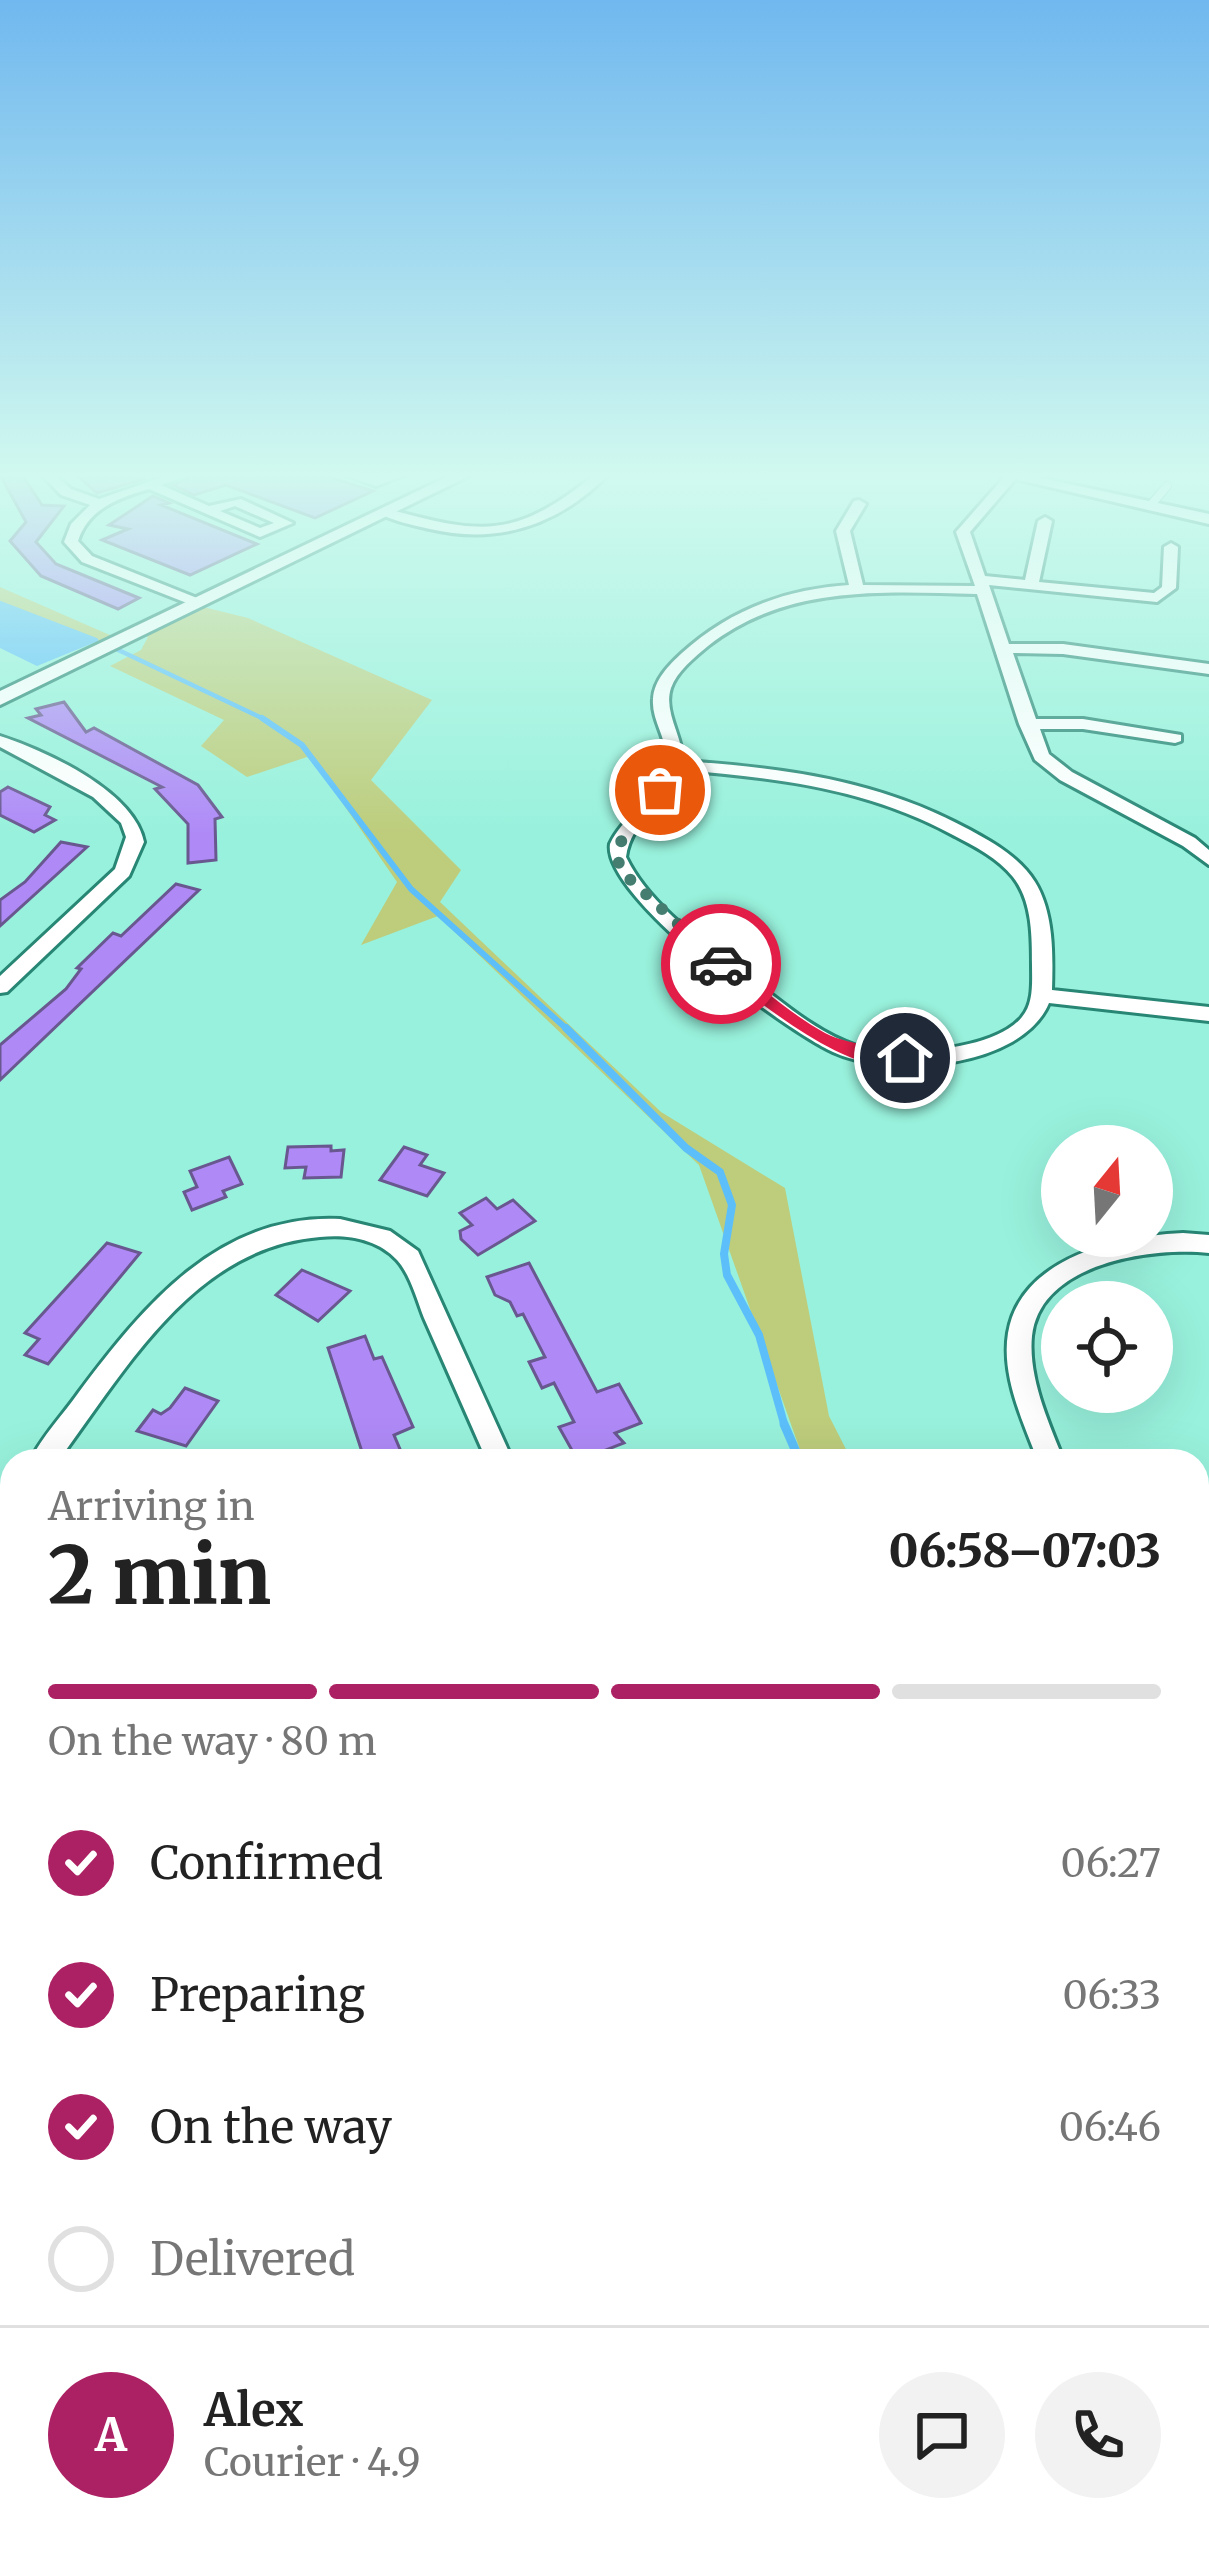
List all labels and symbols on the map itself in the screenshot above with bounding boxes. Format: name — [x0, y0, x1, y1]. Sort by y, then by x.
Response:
pin — [609, 739, 711, 841]
courier — [661, 904, 781, 1024]
pin — [854, 1007, 956, 1109]
north arrow — [1041, 1125, 1173, 1257]

